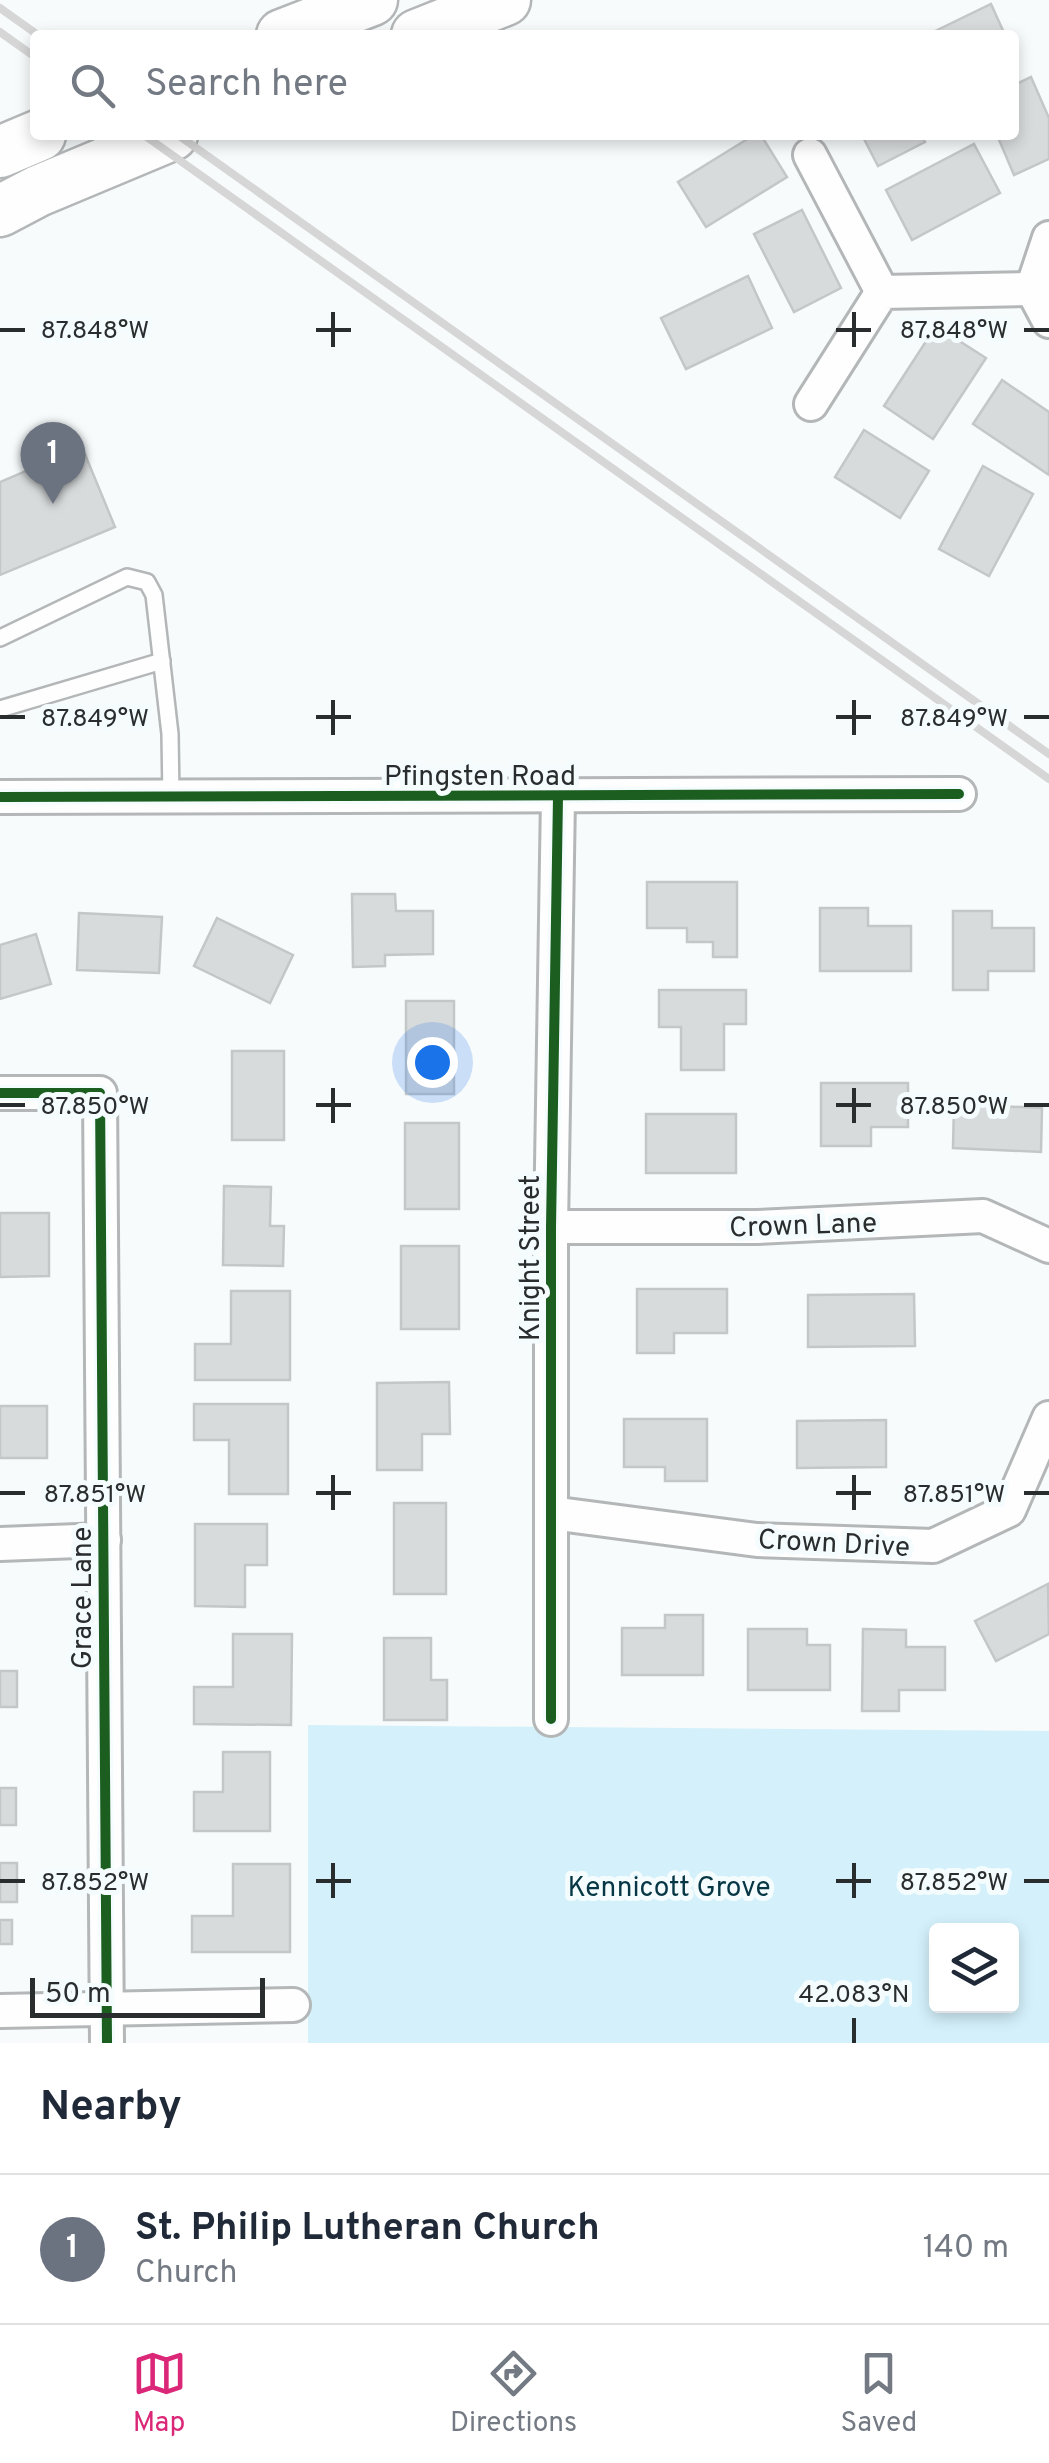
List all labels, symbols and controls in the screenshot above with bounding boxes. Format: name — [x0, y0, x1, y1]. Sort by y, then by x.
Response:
search box — [30, 30, 1019, 140]
icon: search — [65, 58, 120, 113]
text: Search here — [145, 61, 348, 110]
text: 87.848°W — [41, 316, 149, 348]
text: 87.848°W — [900, 316, 1008, 348]
pin: 1 — [20, 422, 86, 504]
text: 87.849°W — [41, 704, 149, 736]
text: 87.849°W — [900, 704, 1008, 736]
street label: Pfingsten Road — [384, 760, 576, 796]
your location — [407, 1037, 458, 1088]
text: 87.850°W — [40, 1092, 150, 1124]
text: 87.850°W — [899, 1092, 1009, 1124]
street label: Knight Street — [514, 1175, 550, 1341]
street label: Crown Lane — [729, 1206, 878, 1248]
text: 87.851°W — [44, 1480, 146, 1512]
text: 87.851°W — [903, 1480, 1005, 1512]
street label: Crown Drive — [757, 1523, 911, 1567]
street label: Grace Lane — [66, 1527, 102, 1669]
text: 87.852°W — [41, 1868, 149, 1900]
text: 87.852°W — [900, 1868, 1008, 1900]
park label: Kennicott Grove — [567, 1871, 771, 1907]
map controls — [929, 1923, 1019, 2013]
button: layers — [929, 1923, 1019, 2013]
scale bar — [30, 1973, 265, 2018]
text: 50 m — [45, 1977, 111, 2013]
text: 42.083°N — [799, 1980, 909, 2012]
text: Nearby — [40, 2082, 182, 2135]
text: St. Philip Lutheran Church — [135, 2205, 600, 2254]
text: 1 — [66, 2229, 79, 2269]
text: 140 m — [923, 2229, 1009, 2269]
text: Church — [135, 2254, 238, 2294]
tab: Map — [132, 2346, 187, 2442]
tab: Directions — [450, 2346, 577, 2442]
tab: Saved — [840, 2346, 917, 2442]

